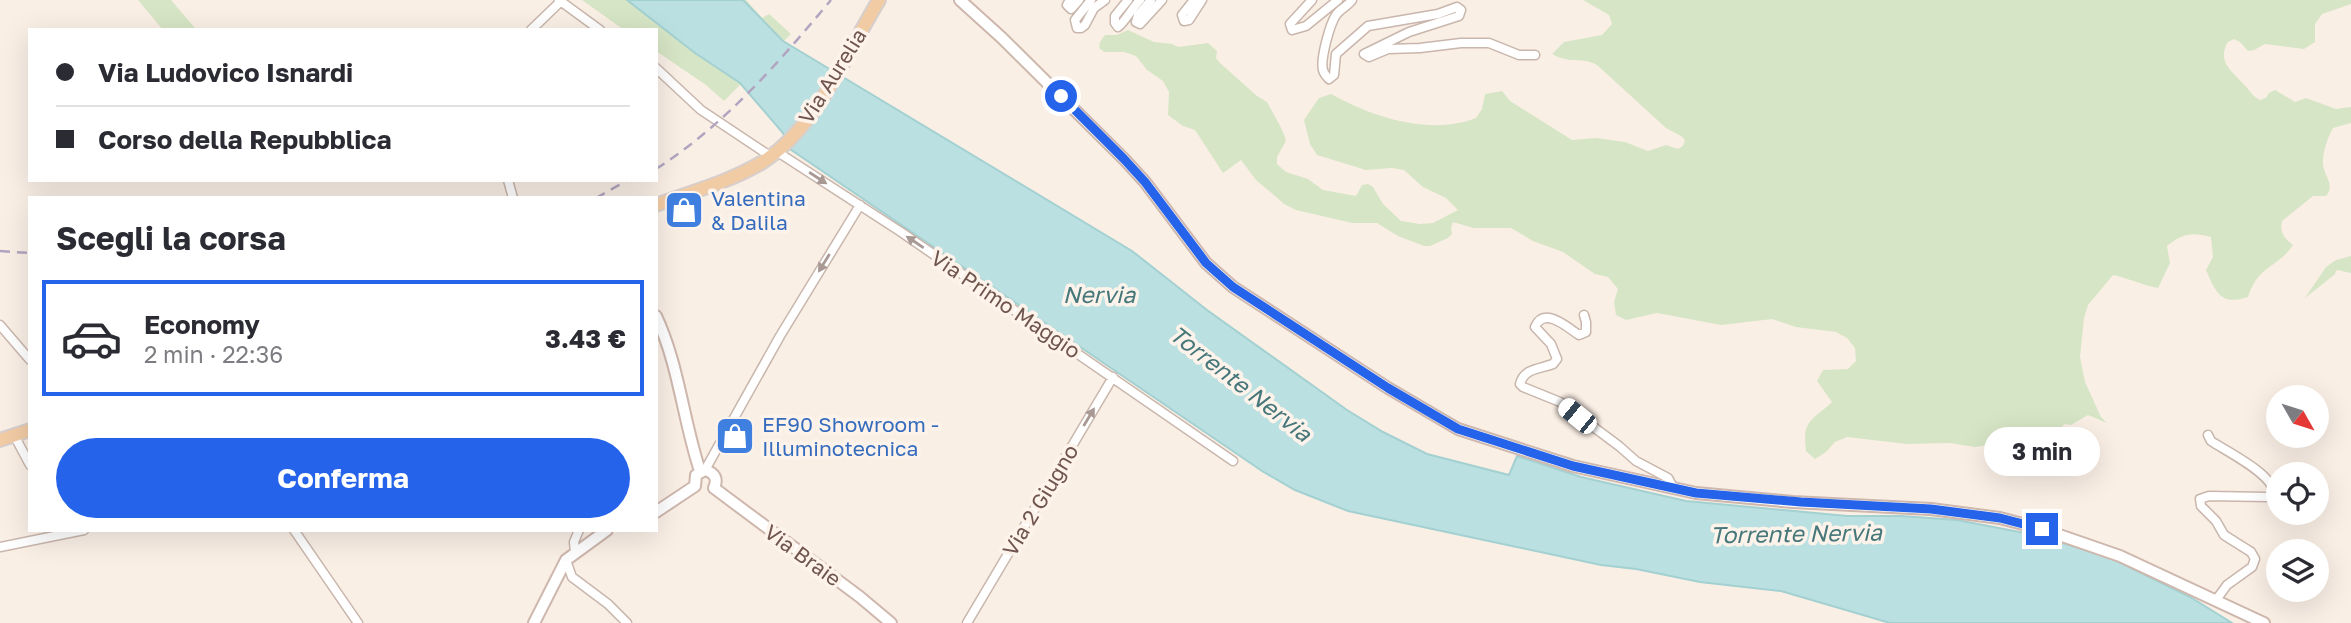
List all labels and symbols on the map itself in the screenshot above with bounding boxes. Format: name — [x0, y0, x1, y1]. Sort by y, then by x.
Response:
street label: Via Aurelia — [792, 24, 872, 128]
route start — [1045, 80, 1077, 112]
one-way arrow — [808, 172, 828, 185]
place label: Valentina & Dalila — [711, 185, 806, 235]
shop icon: Valentina & Dalila — [663, 189, 705, 231]
one-way arrow — [906, 235, 924, 249]
street label: Via Primo Maggio — [926, 244, 1086, 364]
one-way arrow — [818, 254, 831, 273]
water label: Nervia — [1063, 280, 1136, 308]
water label: Torrente Nervia — [1165, 319, 1318, 448]
north arrow — [2266, 385, 2329, 448]
car — [1555, 395, 1600, 437]
one-way arrow — [1083, 407, 1095, 426]
place label: EF90 Showroom - Illuminotecnica — [762, 411, 939, 461]
shop icon: EF90 Showroom - Illuminotecnica — [714, 415, 756, 457]
callout: 3 min — [1984, 428, 2100, 476]
street label: Via 2 Giugno — [996, 439, 1084, 561]
route end — [2026, 513, 2058, 545]
water label: Torrente Nervia — [1710, 517, 1883, 548]
street label: Via Braie — [760, 518, 846, 592]

